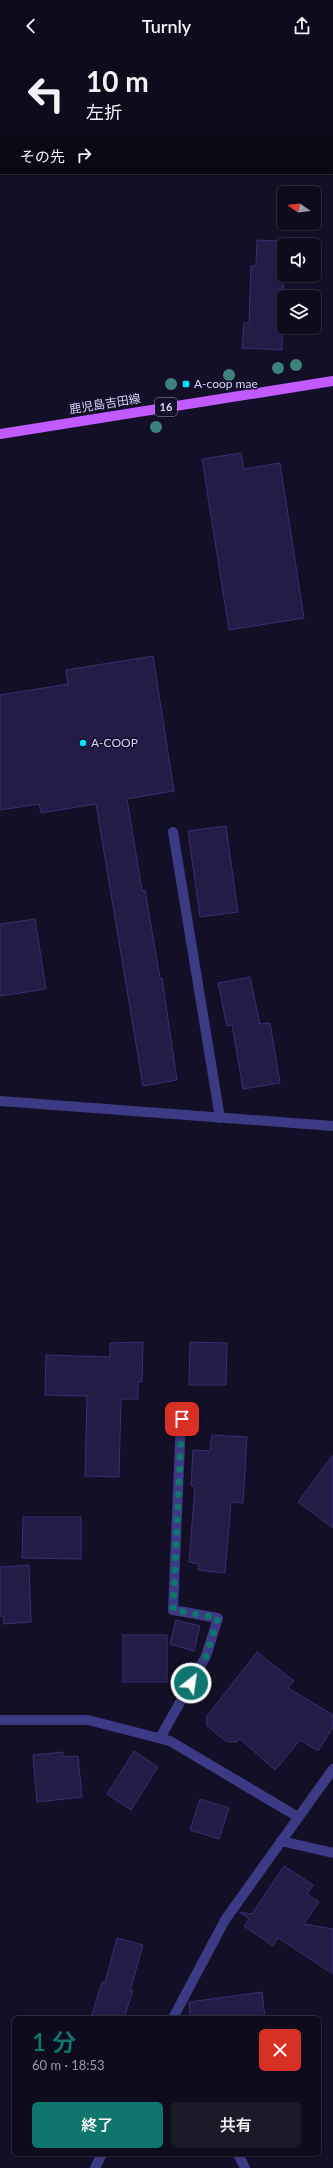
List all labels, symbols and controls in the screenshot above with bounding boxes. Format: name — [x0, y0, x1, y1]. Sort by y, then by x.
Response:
icon: back — [20, 15, 42, 37]
text: Turnly — [142, 15, 191, 37]
icon: share — [291, 15, 313, 37]
text: 10 m — [86, 64, 149, 98]
icon: left — [20, 68, 72, 120]
text: 左折 — [86, 101, 122, 123]
icon: right — [73, 144, 95, 166]
text: その先 — [20, 147, 65, 165]
north arrow — [277, 186, 321, 230]
map controls — [277, 186, 321, 334]
button: sound — [277, 238, 321, 282]
button: layers — [277, 290, 321, 334]
place label: A-coop mae — [194, 376, 258, 391]
marker: A-coop mae — [181, 379, 191, 389]
street label: 鹿児島吉田線 — [68, 390, 142, 417]
road number: 16 — [155, 398, 177, 416]
place label: A-COOP — [91, 735, 138, 750]
marker: A-COOP — [78, 738, 88, 748]
pin — [165, 1402, 199, 1436]
icon: arrive — [171, 1408, 193, 1430]
position arrow — [170, 1662, 212, 1704]
text: 1 分 — [32, 2027, 76, 2056]
button: close — [259, 2029, 301, 2071]
text: 60 m · 18:53 — [32, 2057, 105, 2073]
button: 終了 — [32, 2102, 163, 2148]
button: 共有 — [171, 2102, 301, 2148]

